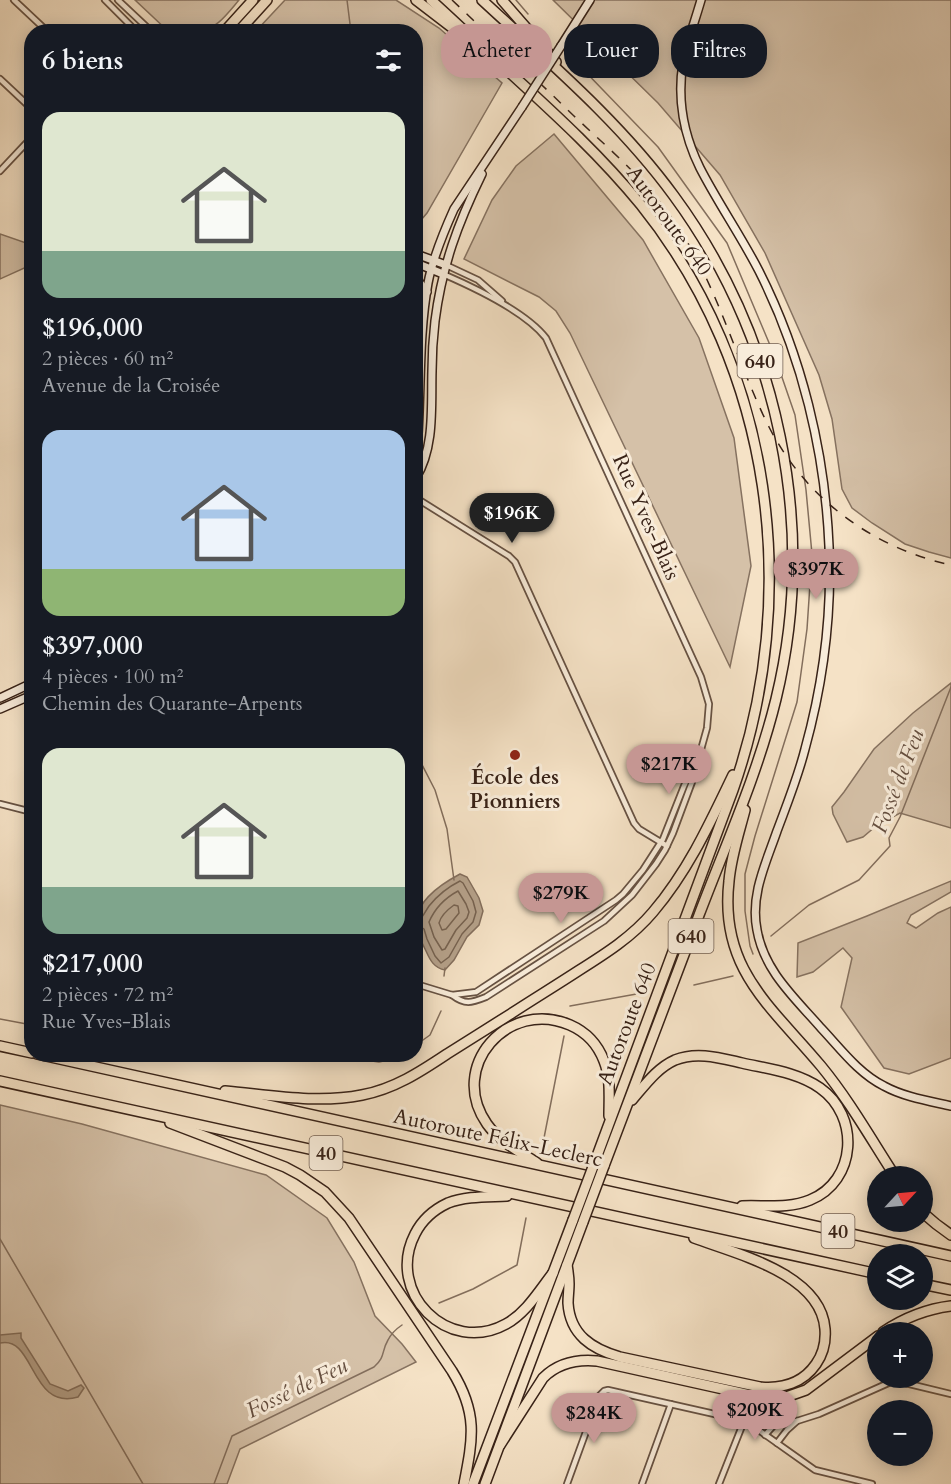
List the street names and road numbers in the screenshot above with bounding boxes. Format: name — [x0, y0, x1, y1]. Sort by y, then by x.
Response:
street label: Autoroute 640 — [619, 160, 719, 282]
road number: 640 — [738, 344, 783, 378]
street label: Rue Yves-Blais — [605, 449, 687, 585]
road number: 640 — [668, 919, 714, 953]
street label: Autoroute 640 — [590, 959, 664, 1089]
street label: Autoroute Félix-Leclerc — [391, 1102, 605, 1174]
road number: 40 — [310, 1136, 342, 1170]
road number: 40 — [822, 1214, 854, 1248]

